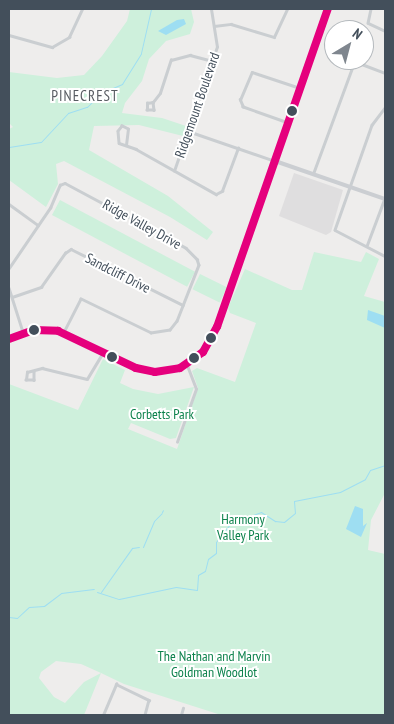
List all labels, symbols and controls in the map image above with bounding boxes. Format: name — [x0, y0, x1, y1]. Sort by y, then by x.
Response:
north arrow — [324, 20, 374, 70]
text: N — [349, 24, 366, 43]
street label: Ridgemount Boulevard — [171, 50, 223, 160]
district label: PINECREST — [50, 87, 120, 105]
unlabelled marker — [287, 106, 297, 116]
street label: Ridge Valley Drive — [100, 195, 184, 253]
street label: Sandcliff Drive — [83, 249, 153, 297]
unlabelled marker — [29, 325, 39, 335]
unlabelled marker — [206, 333, 216, 343]
unlabelled marker — [107, 352, 117, 362]
unlabelled marker — [189, 353, 199, 363]
park label: Corbetts Park — [130, 406, 194, 422]
park label: Harmony Valley Park — [217, 511, 269, 544]
park label: The Nathan and Marvin Goldman Woodlot — [158, 648, 270, 680]

